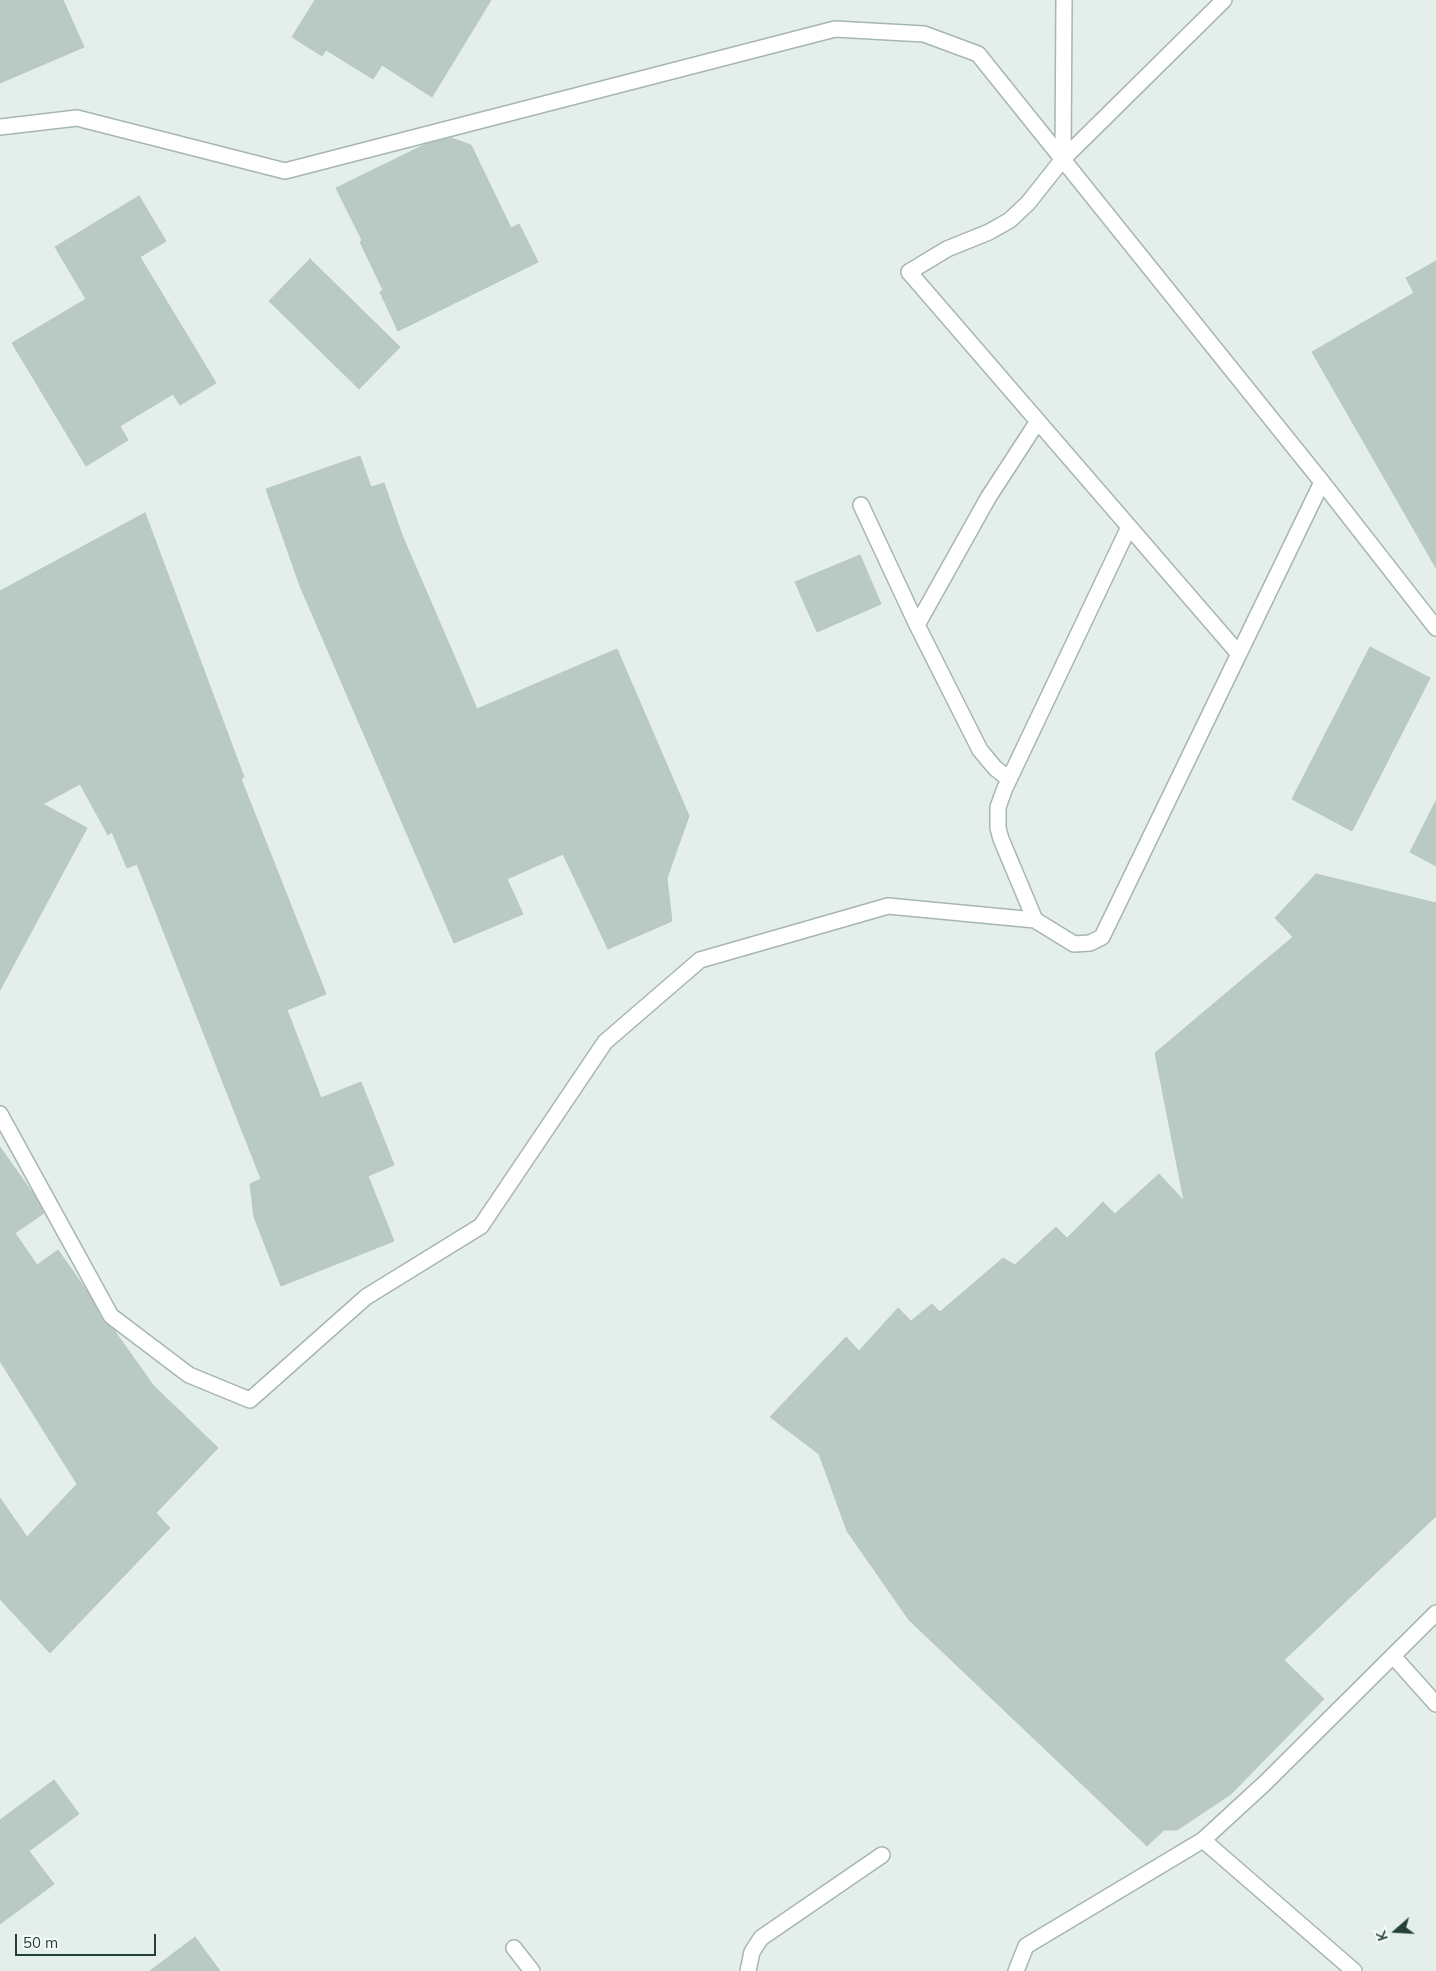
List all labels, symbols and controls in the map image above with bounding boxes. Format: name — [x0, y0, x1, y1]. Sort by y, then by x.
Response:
north arrow — [1371, 1906, 1421, 1956]
scale bar — [18, 1924, 159, 1956]
text: K — [1372, 1929, 1392, 1943]
text: 50 m — [23, 1933, 58, 1952]

